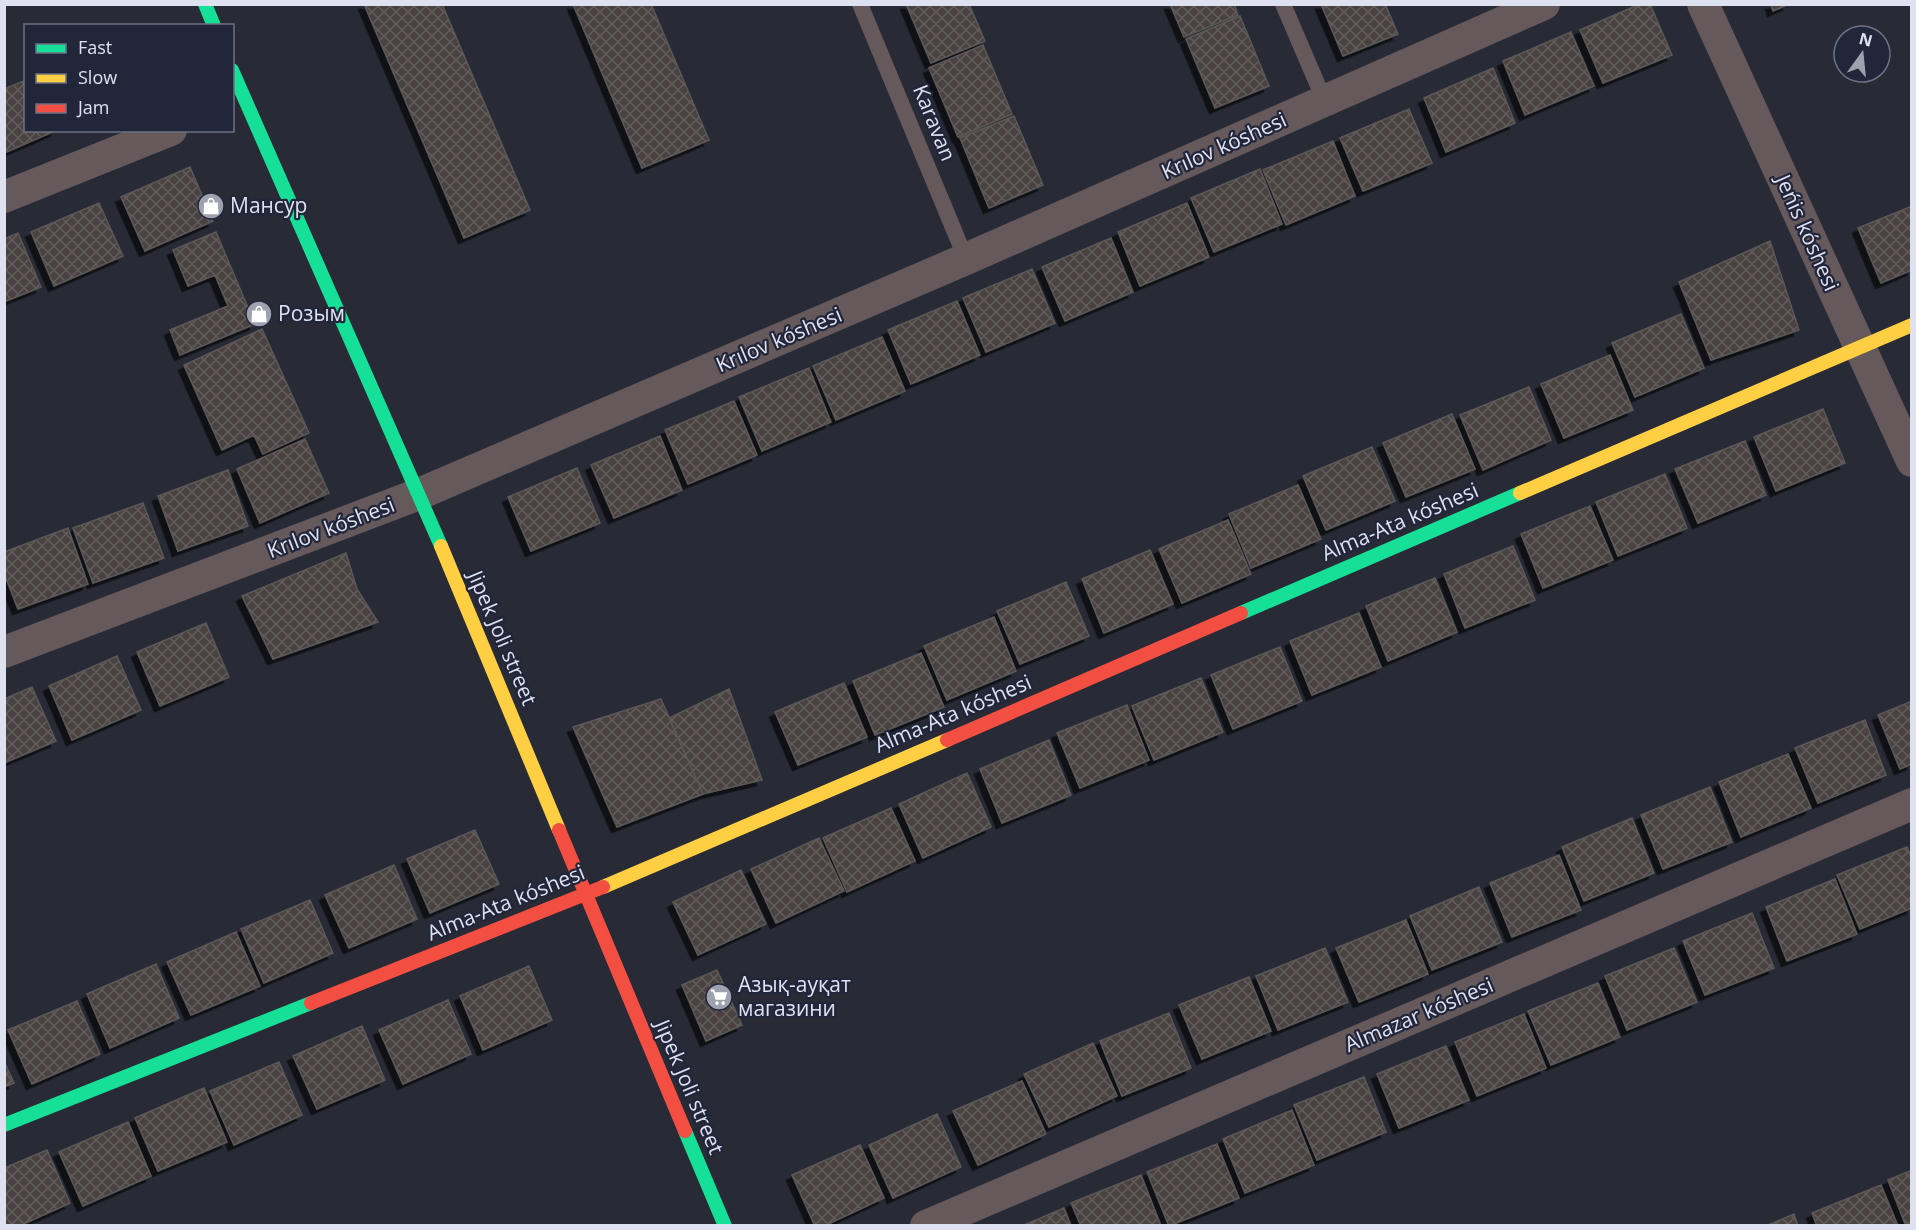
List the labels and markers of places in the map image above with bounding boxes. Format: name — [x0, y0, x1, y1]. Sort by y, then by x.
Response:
shop icon: Мансур — [196, 191, 226, 221]
place label: Мансур — [230, 191, 307, 219]
shop icon: Розым — [244, 299, 274, 329]
place label: Розым — [278, 299, 345, 327]
place label: Азық-ауқат магазини — [738, 970, 851, 1022]
supermarket icon: Азық-ауқат магазини — [704, 982, 734, 1012]

